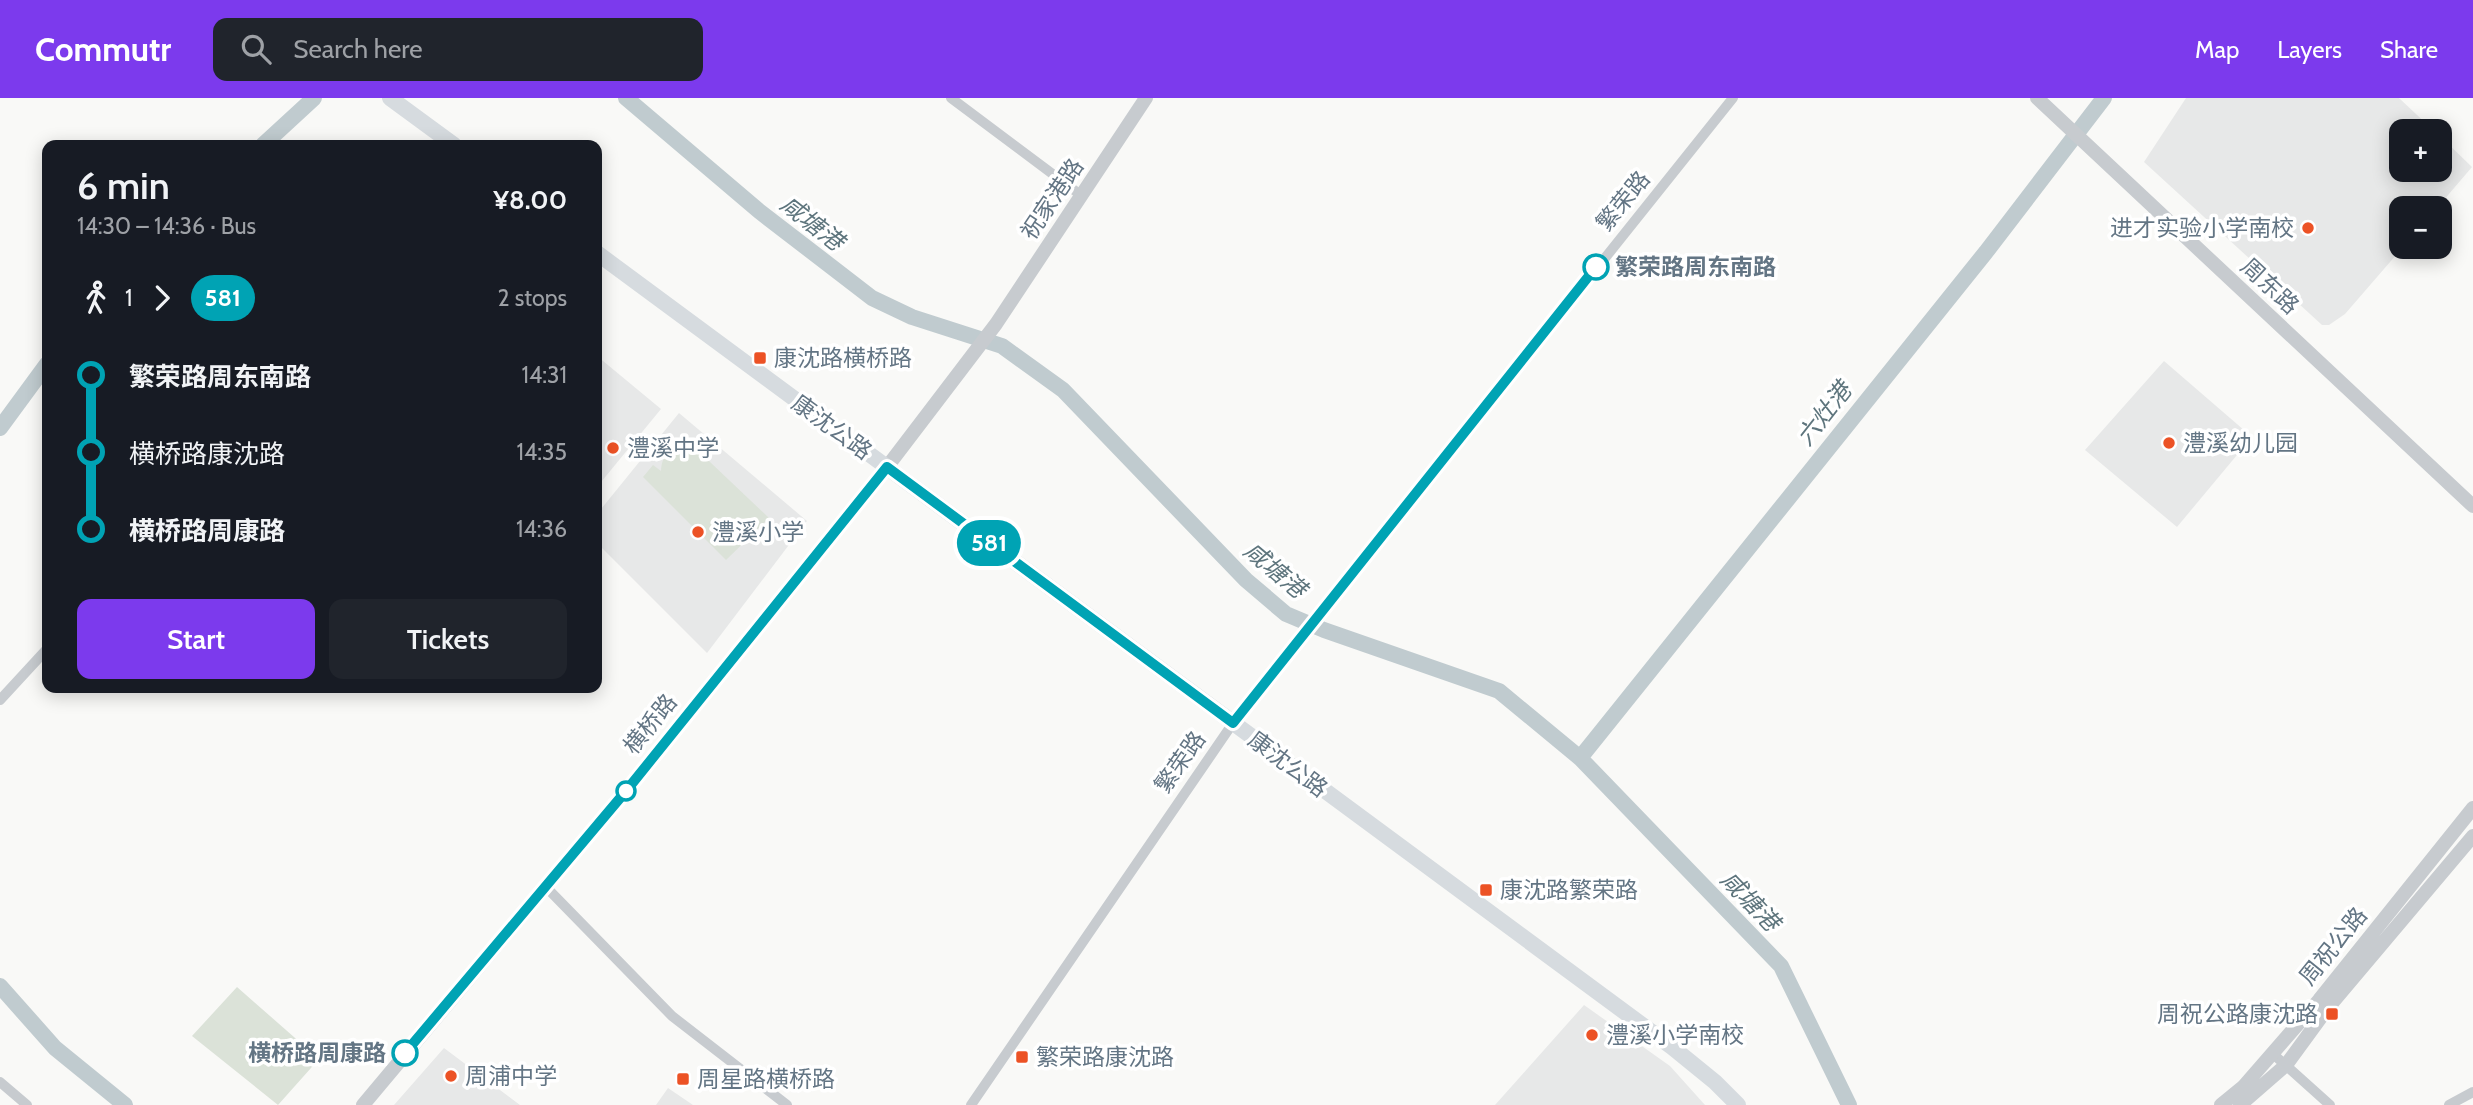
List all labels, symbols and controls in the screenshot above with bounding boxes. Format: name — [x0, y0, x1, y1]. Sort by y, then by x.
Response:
search box — [213, 18, 703, 81]
text: Commutr — [35, 29, 171, 69]
icon: search — [237, 30, 275, 68]
text: Search here — [293, 33, 422, 65]
text: Map — [2195, 35, 2239, 64]
text: Layers — [2277, 35, 2342, 64]
text: Share — [2380, 35, 2438, 64]
map controls — [2389, 119, 2452, 259]
button: + — [2389, 119, 2452, 182]
street label: 祝家港路 — [1015, 153, 1089, 245]
text: 6 min — [77, 162, 170, 209]
street label: 繁荣路 — [1590, 165, 1656, 237]
text: ¥8.00 — [493, 184, 567, 216]
water label: 咸塘港 — [775, 189, 852, 258]
button: − — [2389, 196, 2452, 259]
text: 14:30 – 14:36 · Bus — [77, 212, 256, 240]
place label: 进才实验小学南校 — [2110, 214, 2294, 242]
marker: 进才实验小学南校 — [2300, 220, 2316, 236]
street label: 周东路 — [2235, 252, 2305, 320]
place label: 繁荣路周东南路 — [1615, 253, 1776, 281]
marker: 繁荣路周东南路 — [1583, 254, 1609, 280]
icon: walk — [77, 279, 115, 317]
icon: forward — [143, 279, 181, 317]
text: 581 — [205, 283, 241, 312]
text: 1 — [125, 284, 133, 312]
text: 2 stops — [498, 284, 567, 312]
place label: 康沈路横桥路 — [774, 344, 912, 372]
marker: 康沈路横桥路 — [752, 350, 768, 366]
text: 繁荣路周东南路 — [129, 361, 311, 393]
text: 14:31 — [521, 361, 567, 389]
water label: 六灶港 — [1790, 374, 1859, 451]
street label: 康沈公路 — [787, 389, 877, 465]
place label: 澧溪幼儿园 — [2183, 429, 2298, 457]
place label: 澧溪中学 — [627, 434, 719, 462]
marker: 澧溪幼儿园 — [2161, 435, 2177, 451]
text: 横桥路康沈路 — [129, 438, 285, 470]
text: 14:35 — [517, 438, 567, 466]
marker: 澧溪中学 — [605, 440, 621, 456]
text: 横桥路周康路 — [129, 515, 285, 547]
text: 14:36 — [516, 515, 567, 543]
place label: 澧溪小学 — [712, 518, 804, 546]
line badge: 581 — [949, 520, 1029, 566]
marker: 澧溪小学 — [690, 524, 706, 540]
text: 581 — [971, 528, 1007, 557]
water label: 咸塘港 — [1238, 535, 1315, 606]
button: Start — [77, 599, 315, 679]
button: Tickets — [329, 599, 567, 679]
street label: 横桥路 — [617, 688, 683, 760]
street label: 康沈公路 — [1243, 725, 1333, 803]
street label: 繁荣路 — [1149, 726, 1211, 798]
unlabelled marker — [616, 781, 636, 801]
water label: 咸塘港 — [1715, 865, 1788, 939]
place label: 康沈路繁荣路 — [1500, 876, 1638, 904]
marker: 康沈路繁荣路 — [1478, 882, 1494, 898]
street label: 周祝公路 — [2293, 901, 2373, 991]
place label: 周祝公路康沈路 — [2157, 1000, 2318, 1028]
marker: 周祝公路康沈路 — [2324, 1006, 2340, 1022]
place label: 澧溪小学南校 — [1606, 1021, 1744, 1049]
marker: 澧溪小学南校 — [1584, 1027, 1600, 1043]
place label: 横桥路周康路 — [248, 1039, 386, 1067]
marker: 横桥路周康路 — [392, 1040, 418, 1066]
place label: 繁荣路康沈路 — [1036, 1043, 1174, 1071]
marker: 繁荣路康沈路 — [1014, 1049, 1030, 1065]
place label: 周浦中学 — [465, 1062, 557, 1090]
place label: 周星路横桥路 — [697, 1065, 835, 1093]
marker: 周浦中学 — [443, 1068, 459, 1084]
marker: 周星路横桥路 — [675, 1071, 691, 1087]

